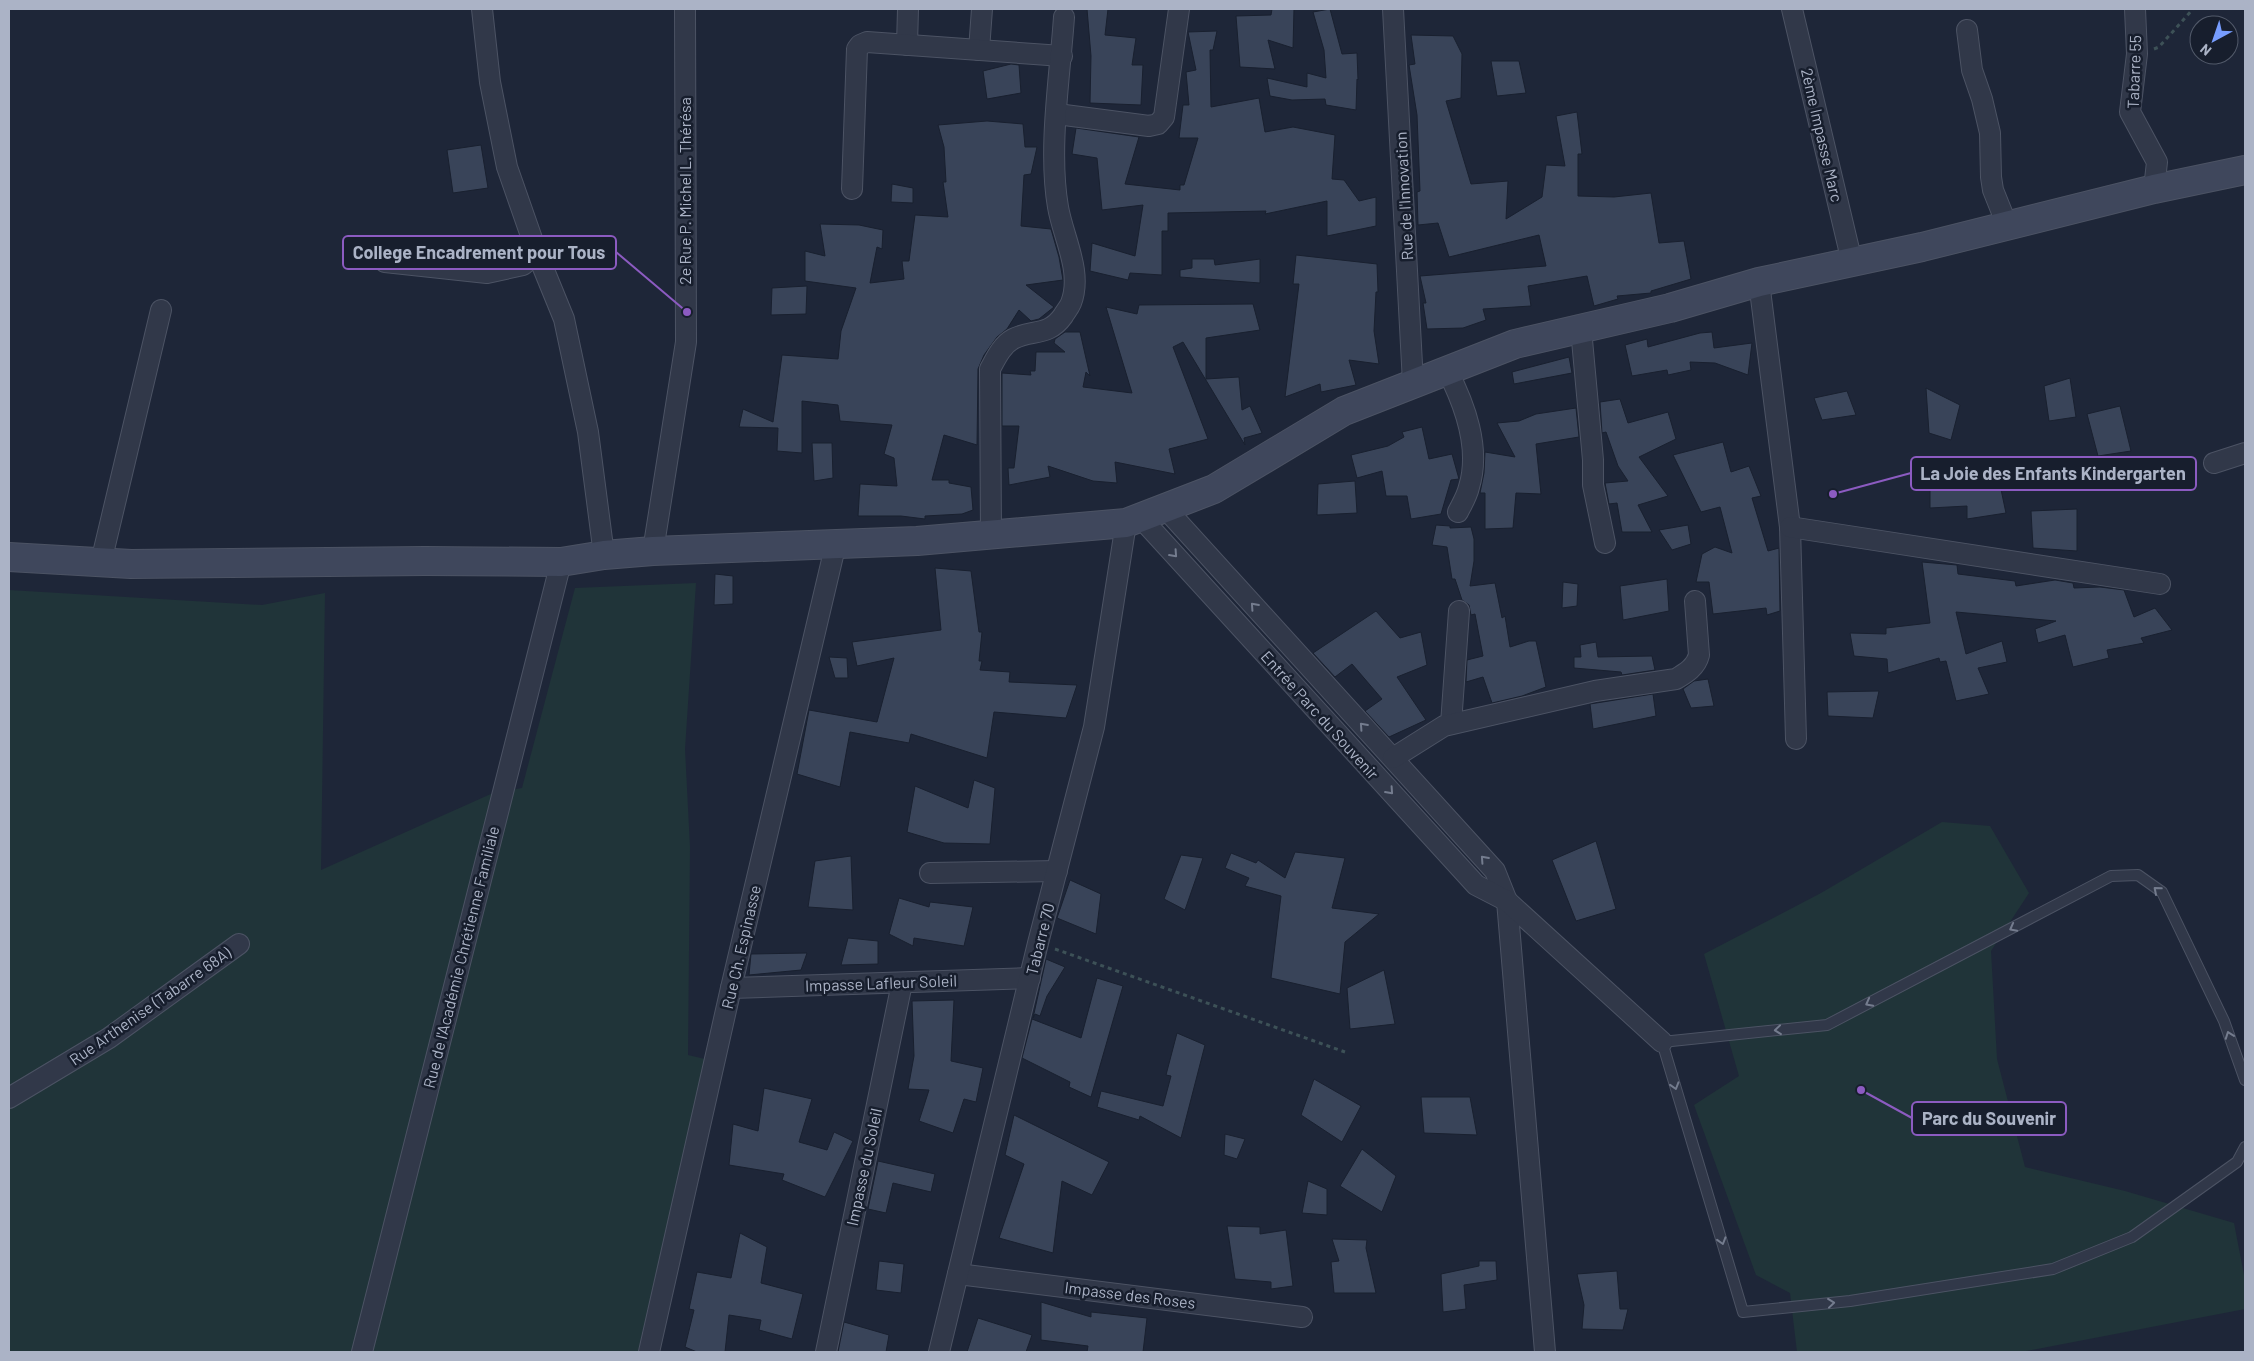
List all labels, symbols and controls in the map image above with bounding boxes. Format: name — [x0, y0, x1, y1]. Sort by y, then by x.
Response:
north arrow — [2189, 15, 2239, 65]
street label: Tabarre 55 — [2123, 35, 2144, 109]
text: N — [2196, 41, 2214, 60]
street label: 2ème Impasse Marc — [1798, 66, 1847, 204]
street label: 2e Rue P. Michel L. Thérésa — [675, 97, 694, 285]
street label: Rue de l'Innovation — [1391, 131, 1416, 261]
callout: College Encadrement pour Tous — [343, 236, 616, 269]
text: College Encadrement pour Tous — [353, 241, 605, 263]
callout: La Joie des Enfants Kindergarten — [1911, 457, 2196, 490]
text: La Joie des Enfants Kindergarten — [1920, 462, 2186, 484]
one-way arrow — [1168, 549, 1177, 558]
one-way arrow — [1251, 602, 1260, 611]
street label: Entrée Parc du Souvenir — [1258, 646, 1383, 783]
one-way arrow — [1360, 722, 1369, 731]
one-way arrow — [1384, 785, 1393, 794]
street label: Rue de l'Académie Chrétienne Familiale — [419, 824, 502, 1090]
one-way arrow — [1481, 856, 1490, 865]
street label: Rue Ch. Espinasse — [717, 883, 764, 1011]
one-way arrow — [2154, 886, 2163, 895]
street label: Tabarre 70 — [1021, 901, 1058, 977]
one-way arrow — [2009, 922, 2018, 932]
street label: Rue Arthenise (Tabarre 68A) — [65, 942, 235, 1069]
street label: Impasse Lafleur Soleil — [805, 970, 957, 995]
one-way arrow — [1865, 997, 1874, 1007]
one-way arrow — [1774, 1024, 1782, 1035]
one-way arrow — [2225, 1031, 2235, 1039]
one-way arrow — [1670, 1081, 1680, 1089]
callout: Parc du Souvenir — [1912, 1102, 2066, 1135]
street label: Impasse du Soleil — [842, 1106, 885, 1227]
text: Parc du Souvenir — [1922, 1107, 2056, 1129]
one-way arrow — [1716, 1237, 1726, 1245]
street label: Impasse des Roses — [1064, 1277, 1196, 1312]
one-way arrow — [1828, 1298, 1836, 1309]

